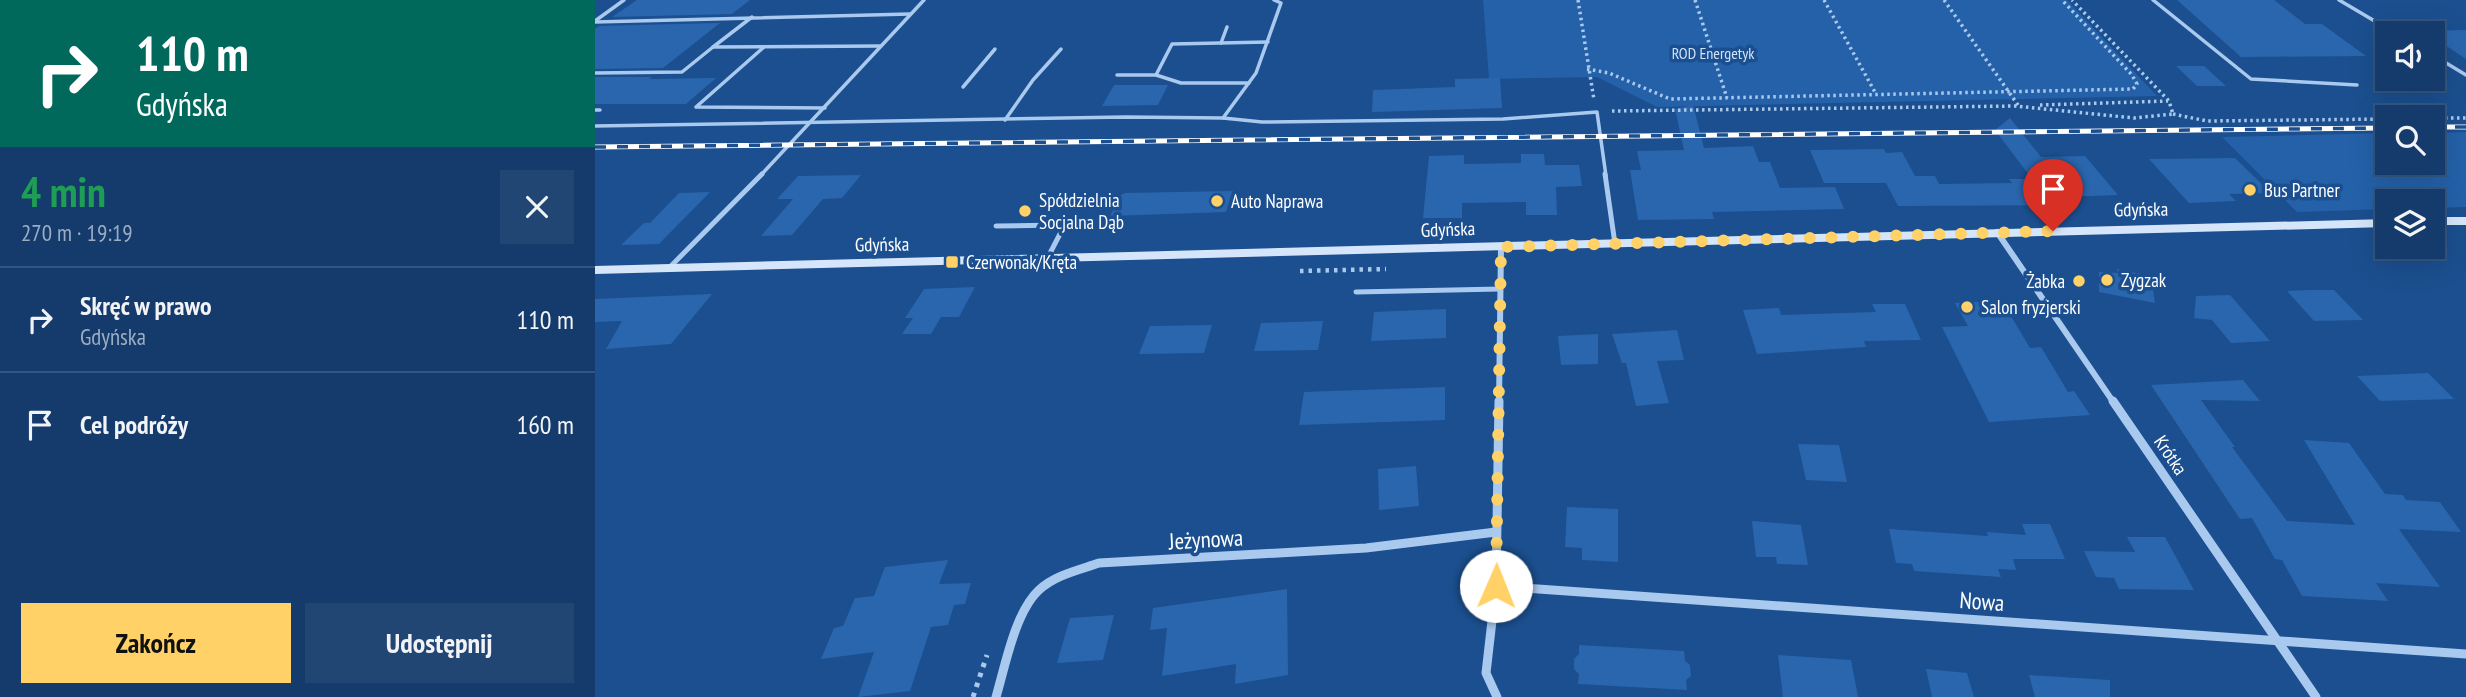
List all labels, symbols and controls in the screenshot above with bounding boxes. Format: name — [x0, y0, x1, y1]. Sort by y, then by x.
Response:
text: 110 m — [136, 21, 249, 85]
map controls — [2375, 21, 2445, 259]
button: sound — [2375, 21, 2445, 91]
icon: right — [21, 28, 112, 119]
park label: ROD Energetyk — [1672, 43, 1755, 63]
text: Gdyńska — [136, 83, 228, 125]
button: search — [2375, 105, 2445, 175]
pin — [2023, 159, 2083, 231]
text: 4 min — [21, 164, 106, 219]
button: close — [500, 170, 574, 244]
icon: arrive — [2034, 170, 2072, 208]
place label: Bus Partner — [2264, 178, 2340, 202]
marker: Bus Partner — [2242, 182, 2258, 198]
place label: Spółdzielnia Socjalna Dąb — [1039, 188, 1124, 234]
place label: Auto Naprawa — [1231, 189, 1323, 213]
button: layers — [2375, 189, 2445, 259]
marker: Auto Naprawa — [1209, 193, 1225, 209]
street label: Gdyńska — [2114, 197, 2168, 221]
marker: Spółdzielnia Socjalna Dąb — [1017, 203, 1033, 219]
street label: Gdyńska — [1420, 216, 1476, 242]
text: 270 m · 19:19 — [21, 218, 133, 247]
street label: Gdyńska — [855, 232, 909, 256]
place label: Czerwonak/Kręta — [966, 250, 1077, 274]
marker: Czerwonak/Kręta — [944, 254, 960, 270]
place label: Zygzak — [2121, 268, 2167, 292]
place label: Żabka — [2026, 269, 2065, 293]
marker: Zygzak — [2099, 272, 2115, 288]
marker: Żabka — [2071, 273, 2087, 289]
text: Skręć w prawo — [80, 289, 211, 322]
place label: Salon fryzjerski — [1981, 295, 2081, 319]
marker: Salon fryzjerski — [1959, 299, 1975, 315]
icon: right — [21, 301, 59, 339]
text: 110 m — [516, 303, 574, 336]
text: Gdyńska — [80, 322, 146, 351]
icon: arrive — [21, 406, 59, 444]
text: Cel podróży — [80, 408, 188, 441]
text: 160 m — [516, 408, 574, 441]
street label: Krótka — [2149, 431, 2193, 479]
street label: Jeżynowa — [1167, 523, 1244, 555]
position arrow — [1459, 549, 1533, 623]
street label: Nowa — [1959, 585, 2005, 617]
button: Zakończ — [21, 603, 291, 683]
button: Udostępnij — [305, 603, 574, 683]

